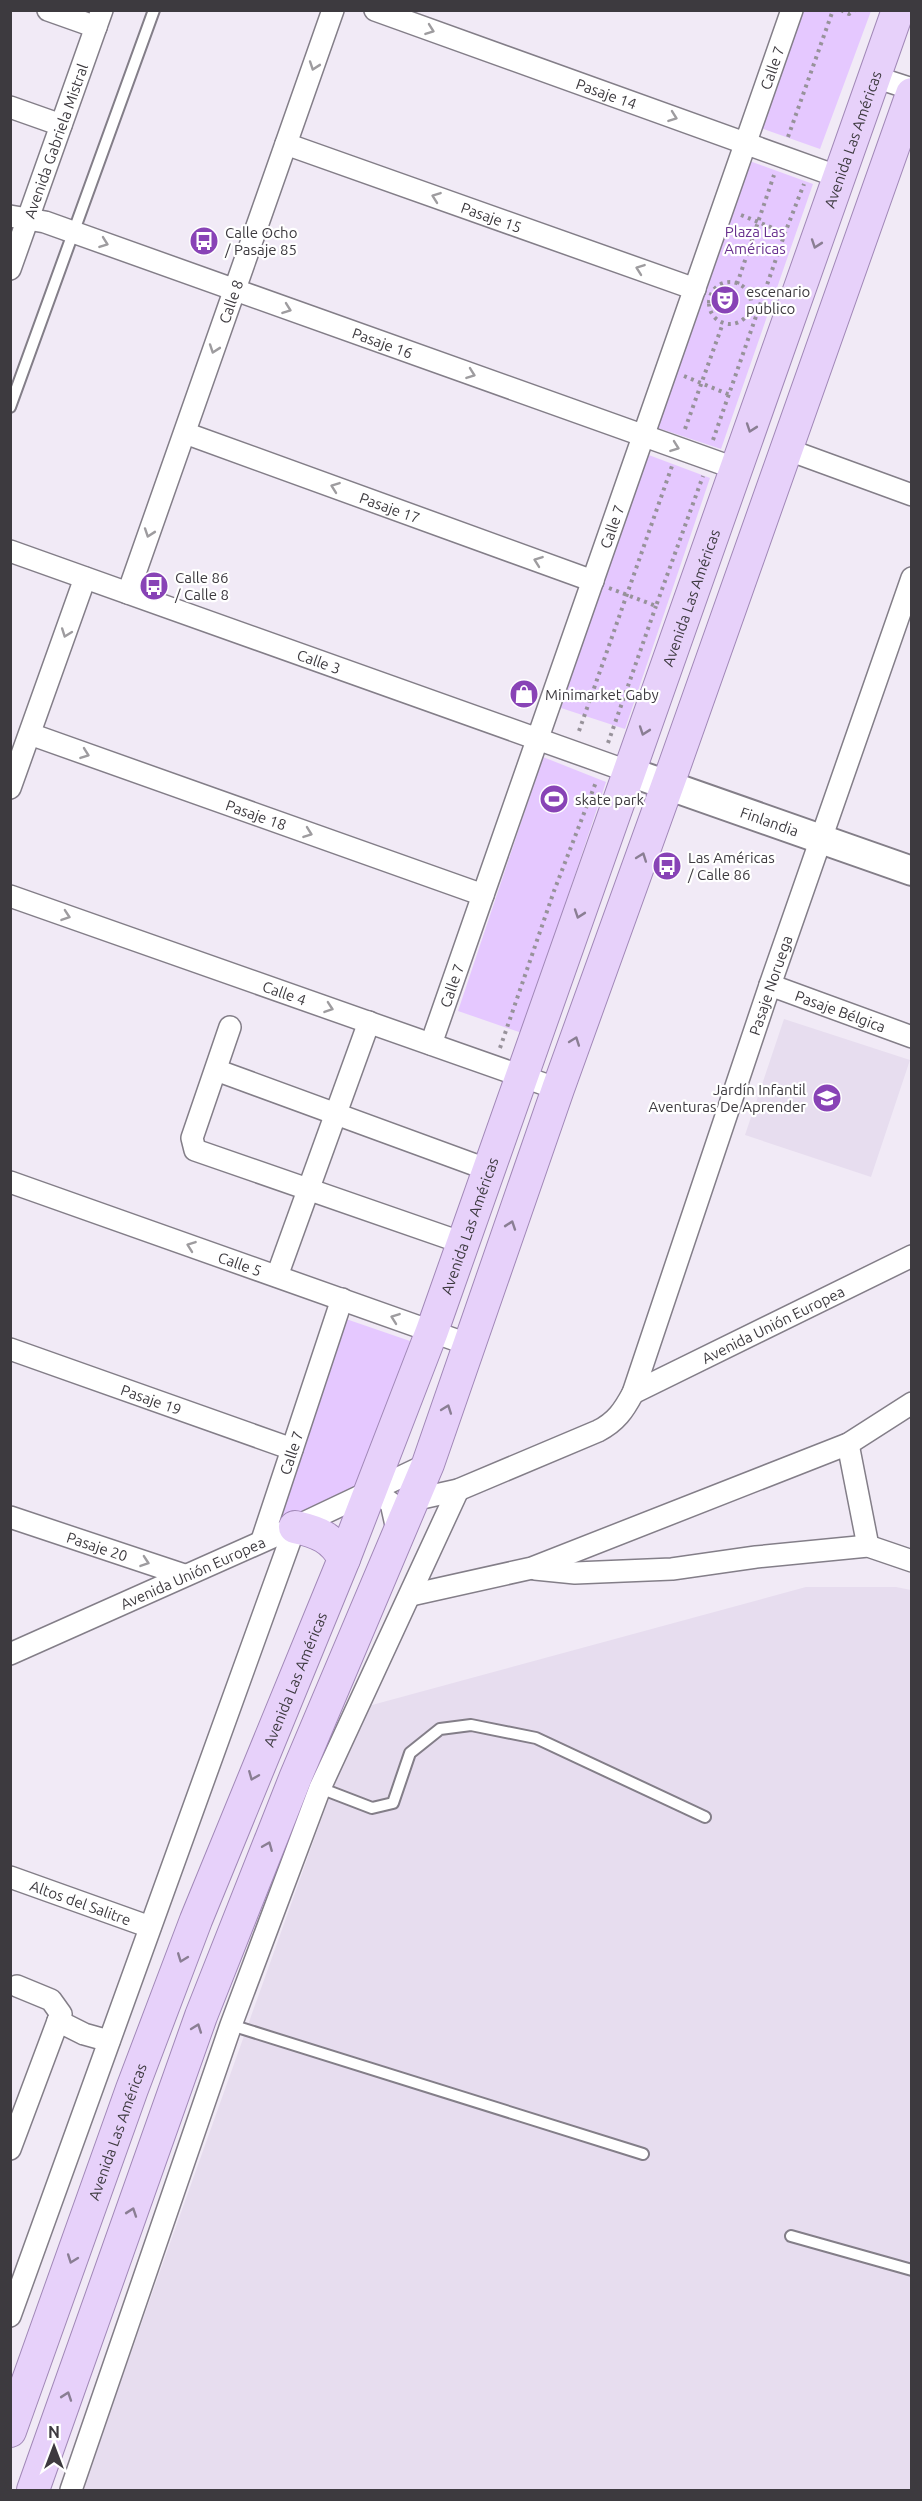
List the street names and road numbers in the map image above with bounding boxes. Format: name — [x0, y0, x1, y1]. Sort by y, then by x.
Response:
street label: Calle 7 — [756, 44, 787, 92]
street label: Avenida Gabriela Mistral — [20, 61, 91, 220]
street label: Avenida Las Américas — [820, 69, 884, 210]
street label: Pasaje 14 — [574, 75, 639, 112]
street label: Pasaje 15 — [459, 198, 524, 235]
street label: Calle 8 — [215, 277, 246, 326]
street label: Pasaje 16 — [350, 324, 415, 361]
street label: Pasaje 17 — [357, 489, 422, 526]
street label: Calle 7 — [596, 503, 627, 551]
street label: Avenida Las Américas — [659, 527, 723, 668]
street label: Calle 3 — [295, 646, 343, 677]
street label: Pasaje 18 — [224, 796, 289, 833]
street label: Finlandia — [738, 803, 801, 839]
street label: Pasaje Noruega — [745, 933, 795, 1037]
street label: Calle 7 — [436, 961, 467, 1010]
street label: Calle 4 — [260, 977, 309, 1008]
street label: Pasaje Bélgica — [793, 986, 888, 1035]
street label: Avenida Las Américas — [437, 1155, 501, 1297]
street label: Calle 5 — [216, 1248, 264, 1279]
street label: Avenida Unión Europea — [699, 1282, 847, 1366]
street label: Pasaje 19 — [119, 1381, 184, 1418]
street label: Calle 7 — [276, 1429, 306, 1477]
street label: Pasaje 20 — [65, 1528, 130, 1564]
street label: Avenida Unión Europea — [118, 1533, 268, 1612]
street label: Avenida Las Américas — [259, 1609, 330, 1749]
street label: Altos del Salitre — [28, 1876, 133, 1928]
street label: Avenida Las Américas — [85, 2061, 150, 2202]

